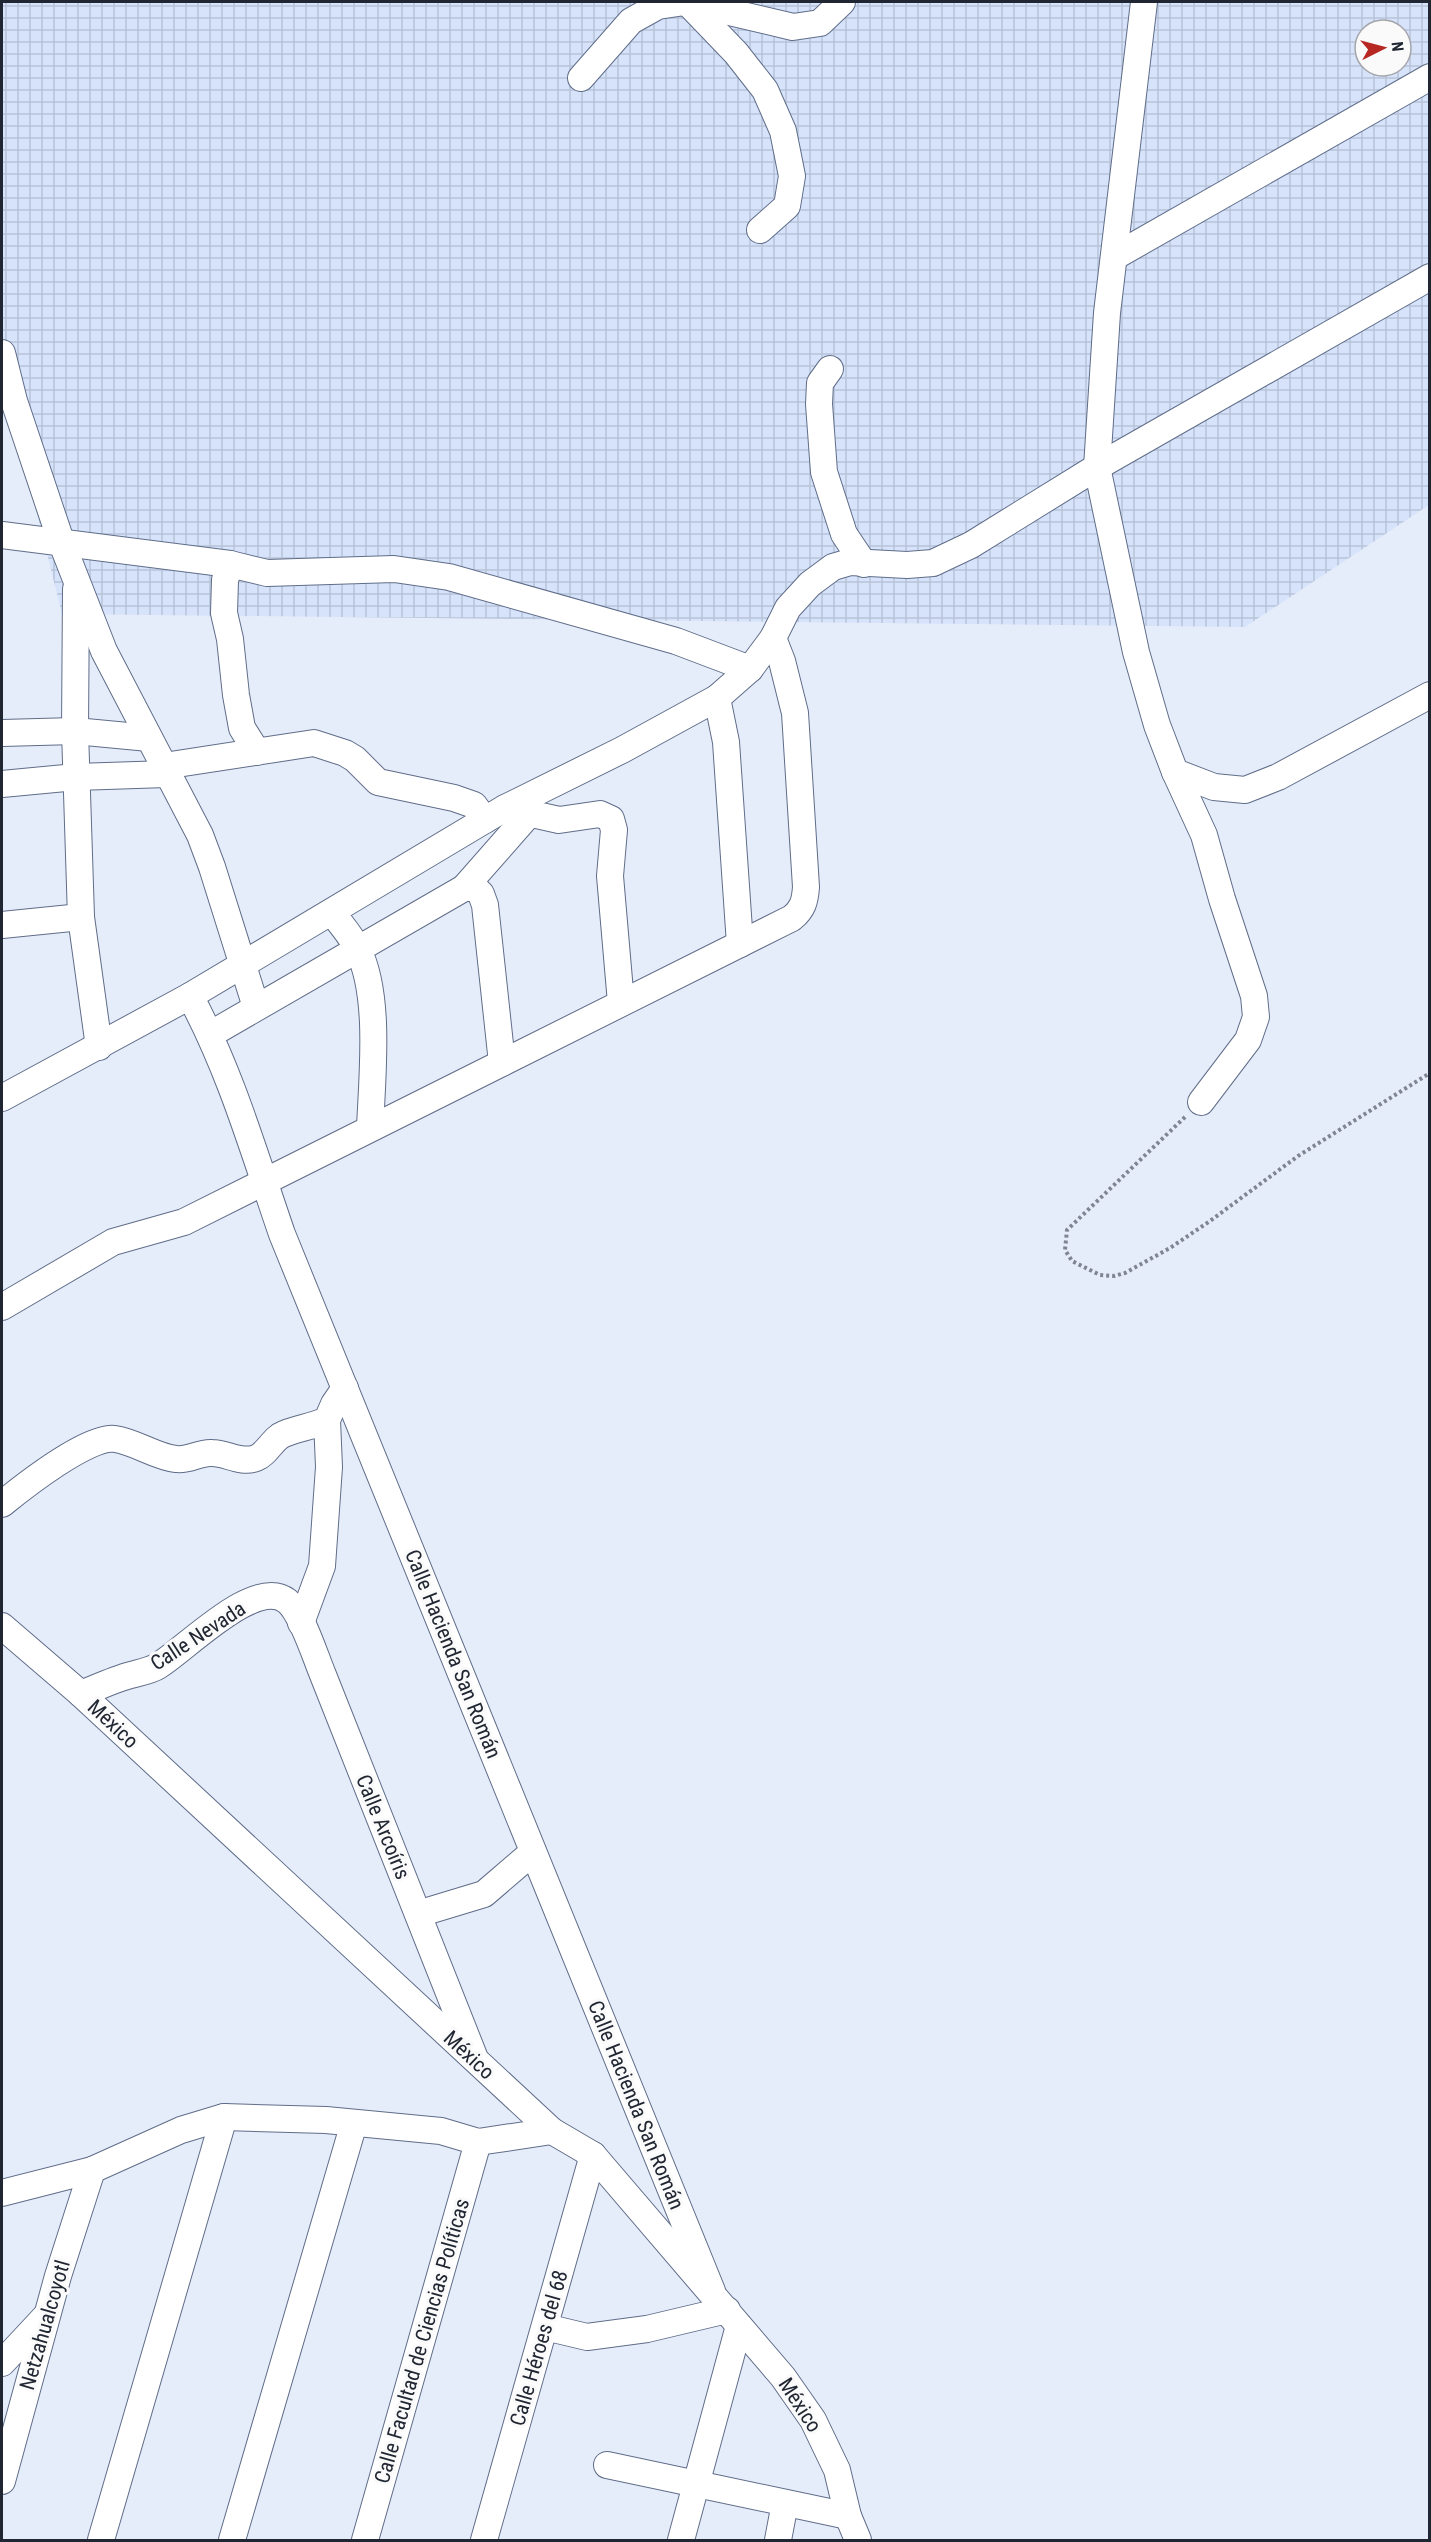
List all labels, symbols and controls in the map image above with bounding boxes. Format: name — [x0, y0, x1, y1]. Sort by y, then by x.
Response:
north arrow — [1353, 18, 1413, 78]
text: N — [1387, 41, 1407, 52]
street label: Calle Hacienda San Román — [400, 1546, 506, 1762]
street label: Calle Nevada — [146, 1596, 250, 1676]
street label: México — [83, 1695, 143, 1753]
street label: Calle Arcoíris — [351, 1771, 415, 1883]
street label: Calle Hacienda San Román — [583, 1997, 689, 2213]
street label: México — [439, 2026, 499, 2084]
street label: Calle Facultad de Ciencias Políticas — [370, 2196, 474, 2486]
street label: Netzahualcoyotl — [15, 2257, 75, 2393]
street label: Calle Héroes del 68 — [505, 2267, 573, 2429]
street label: México — [774, 2373, 826, 2437]

